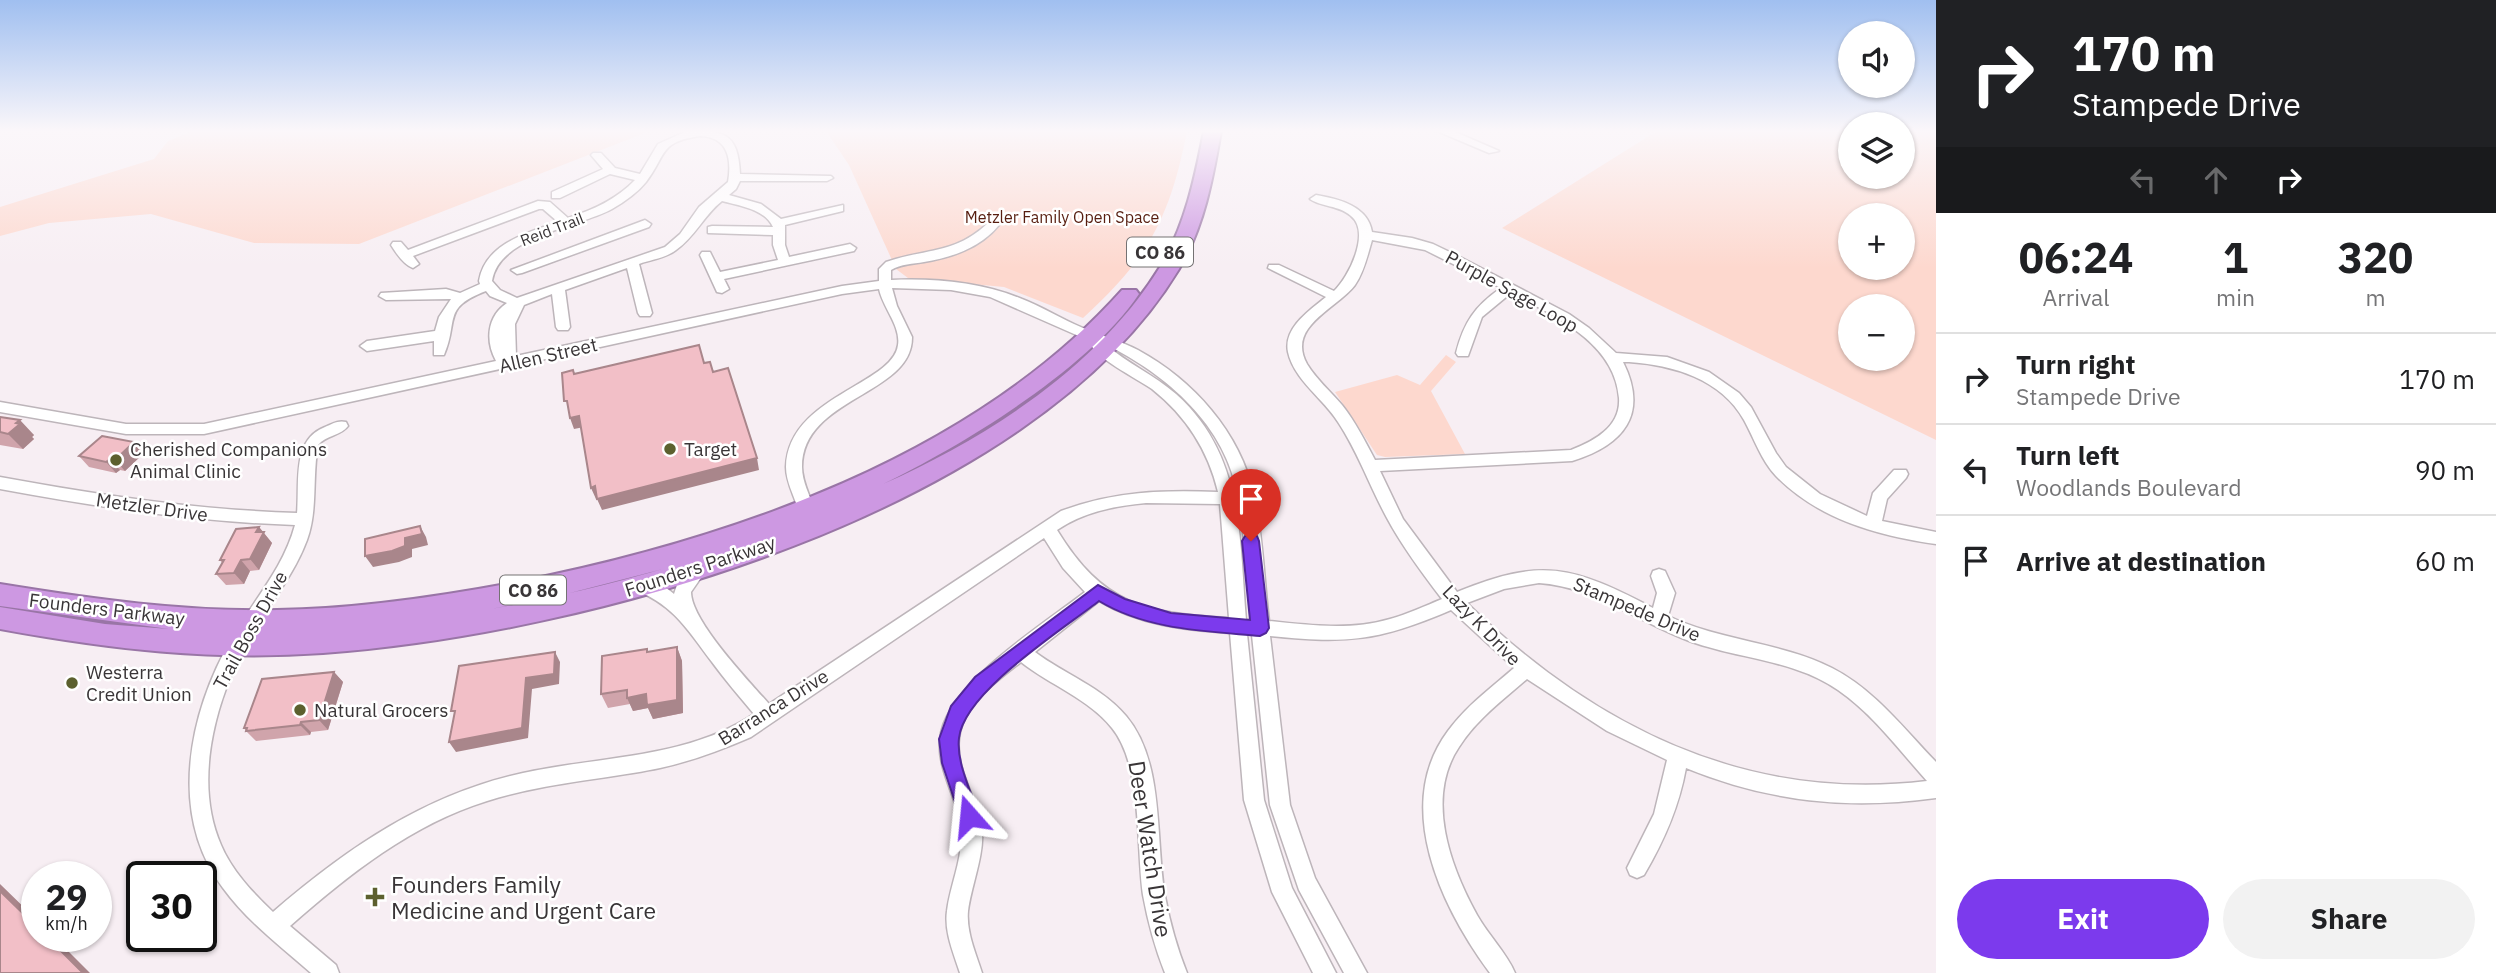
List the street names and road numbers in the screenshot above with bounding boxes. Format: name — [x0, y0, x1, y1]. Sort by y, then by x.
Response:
street label: Reid Trail — [517, 208, 587, 250]
road number: CO 86 — [1127, 238, 1193, 266]
street label: Purple Sage Loop — [1441, 245, 1583, 337]
street label: Allen Street — [496, 332, 600, 378]
street label: Metzler Drive — [95, 487, 209, 527]
street label: Founders Parkway — [622, 530, 779, 602]
street label: Trail Boss Drive — [208, 567, 292, 693]
street label: Stampede Drive — [1570, 571, 1704, 647]
road number: CO 86 — [500, 576, 566, 604]
street label: Lazy K Drive — [1438, 580, 1526, 670]
street label: Founders Parkway — [28, 588, 187, 631]
street label: Barranca Drive — [713, 664, 833, 750]
street label: Deer Watch Drive — [1122, 758, 1180, 940]

